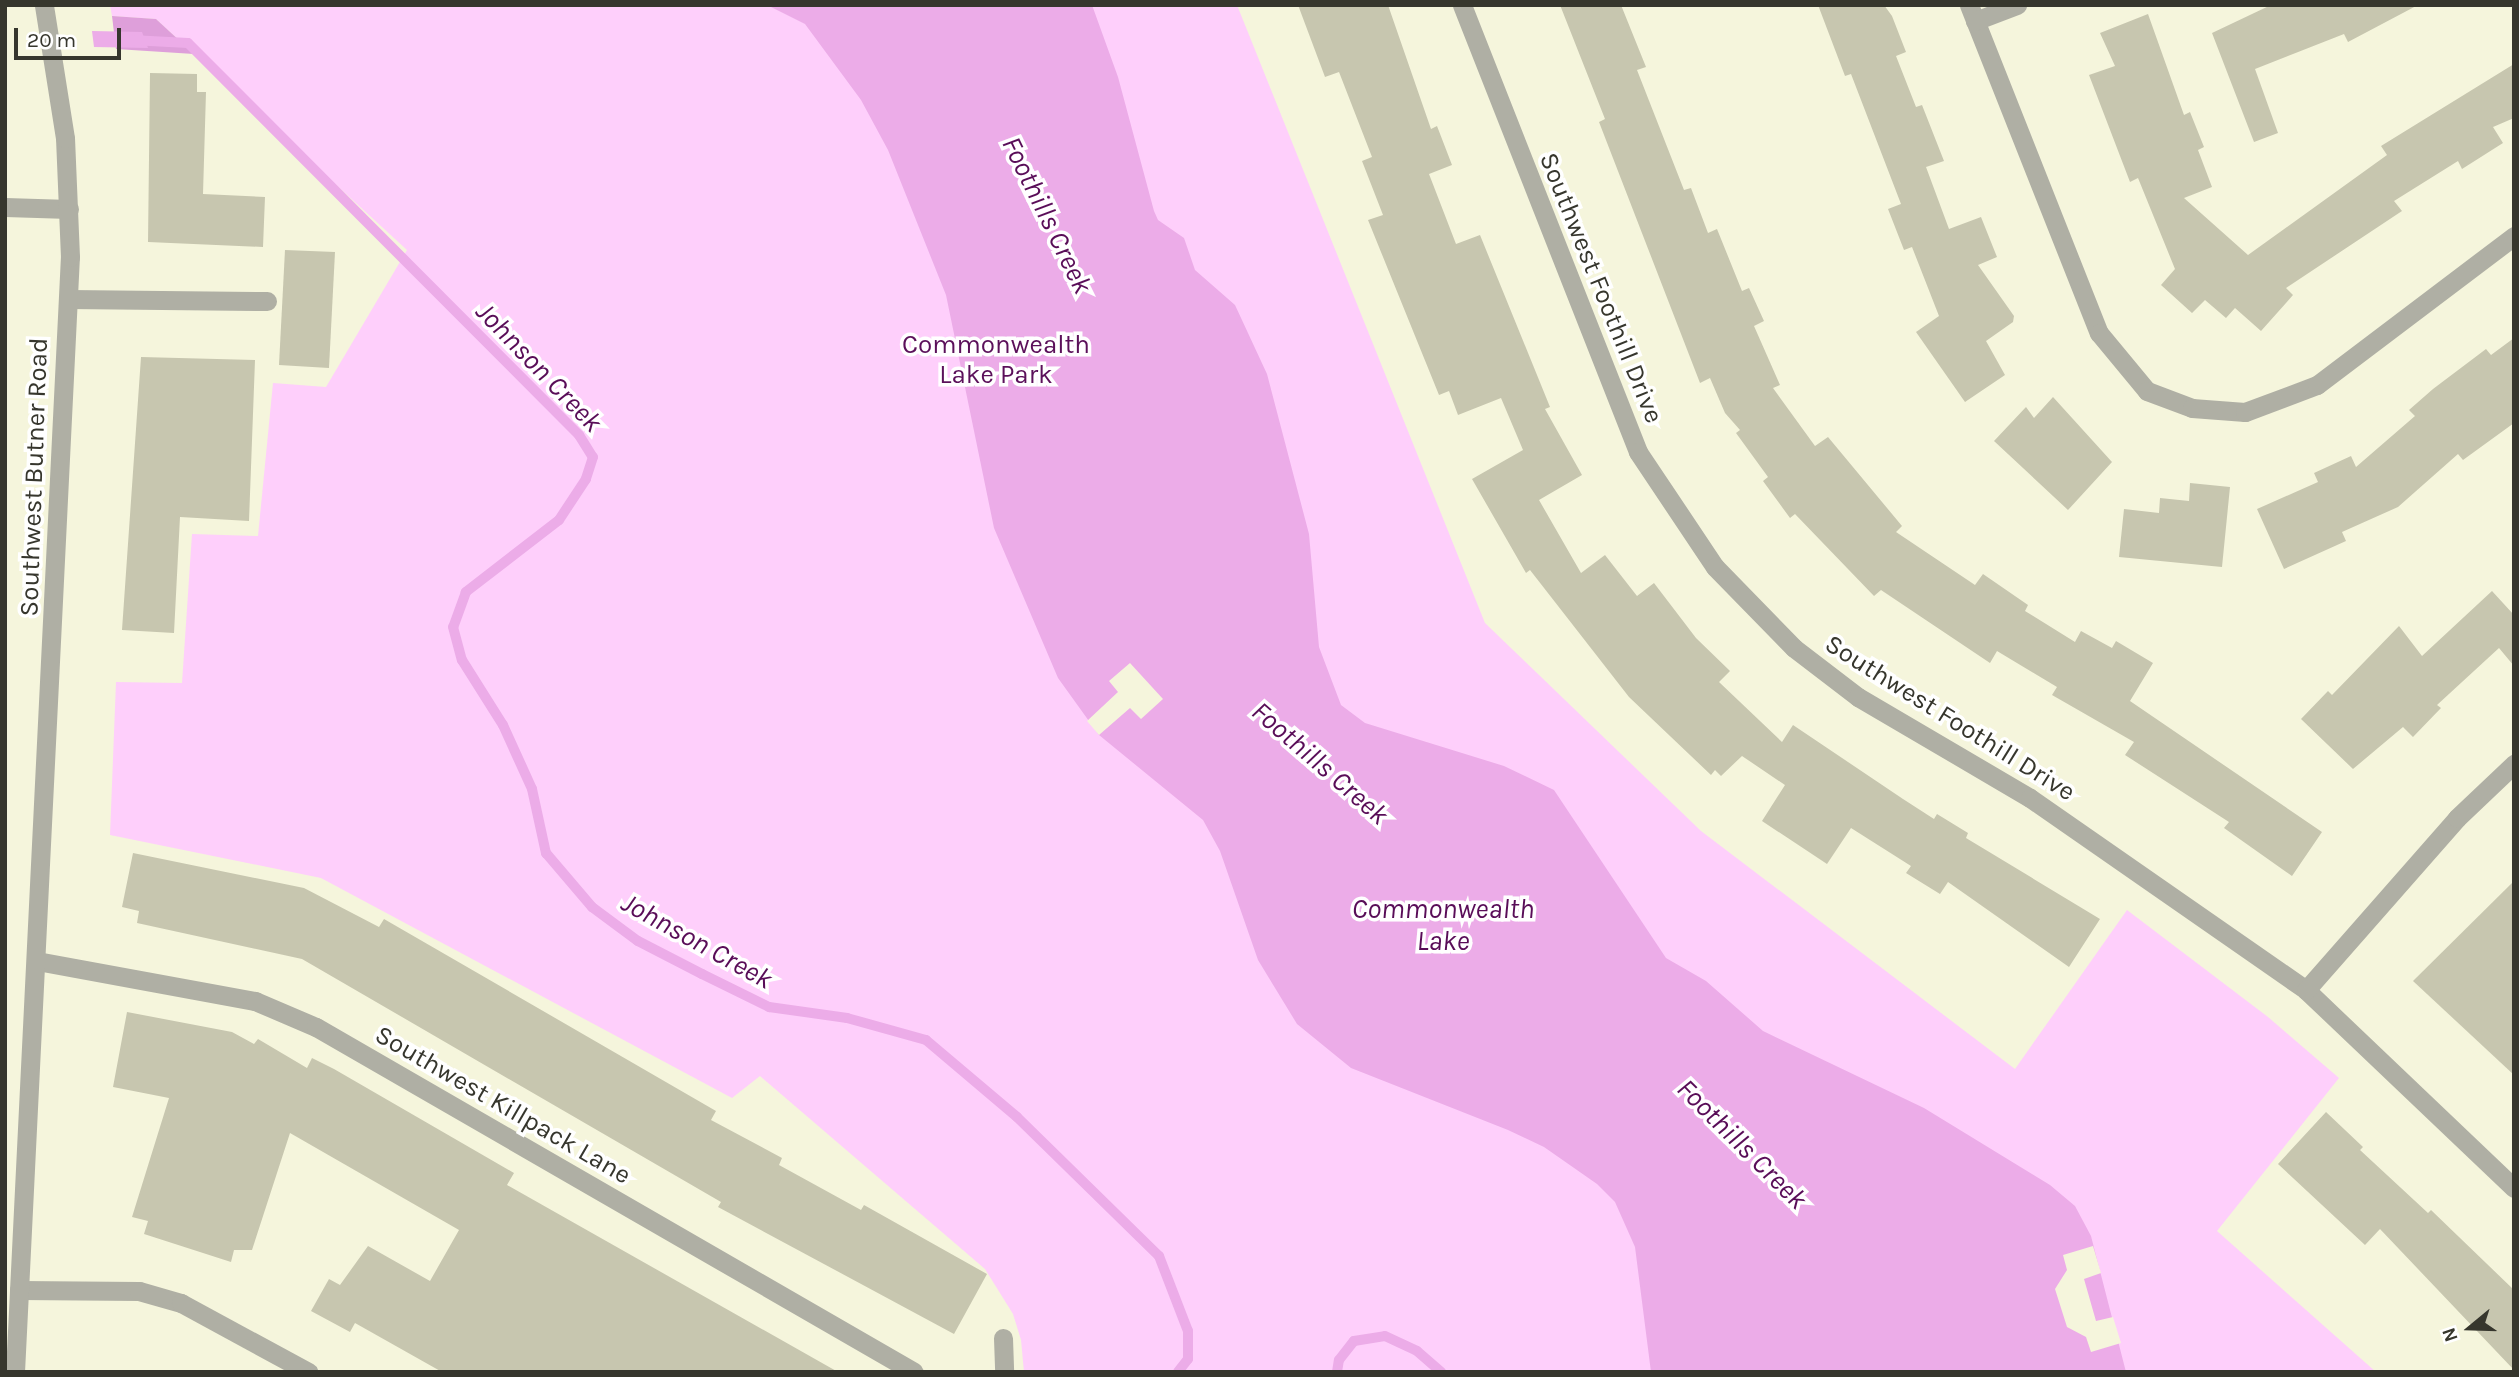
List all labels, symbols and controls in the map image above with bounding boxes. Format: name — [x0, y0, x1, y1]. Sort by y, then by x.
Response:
scale bar — [18, 14, 124, 58]
text: 20 m — [27, 28, 76, 52]
water label: Foothills Creek — [994, 131, 1100, 299]
street label: Southwest Foothill Drive — [1532, 148, 1670, 428]
water label: Johnson Creek — [469, 295, 609, 439]
park label: Commonwealth Lake Park — [902, 329, 1090, 390]
street label: Southwest Butner Road — [14, 337, 54, 617]
street label: Southwest Foothill Drive — [1819, 628, 2081, 808]
water label: Foothills Creek — [1245, 694, 1395, 832]
water label: Johnson Creek — [615, 886, 779, 996]
water label: Commonwealth Lake — [1352, 892, 1534, 958]
street label: Southwest Killpack Lane — [369, 1019, 637, 1191]
water label: Foothills Creek — [1670, 1072, 1814, 1216]
north arrow — [2435, 1293, 2505, 1363]
text: N — [2438, 1325, 2463, 1345]

